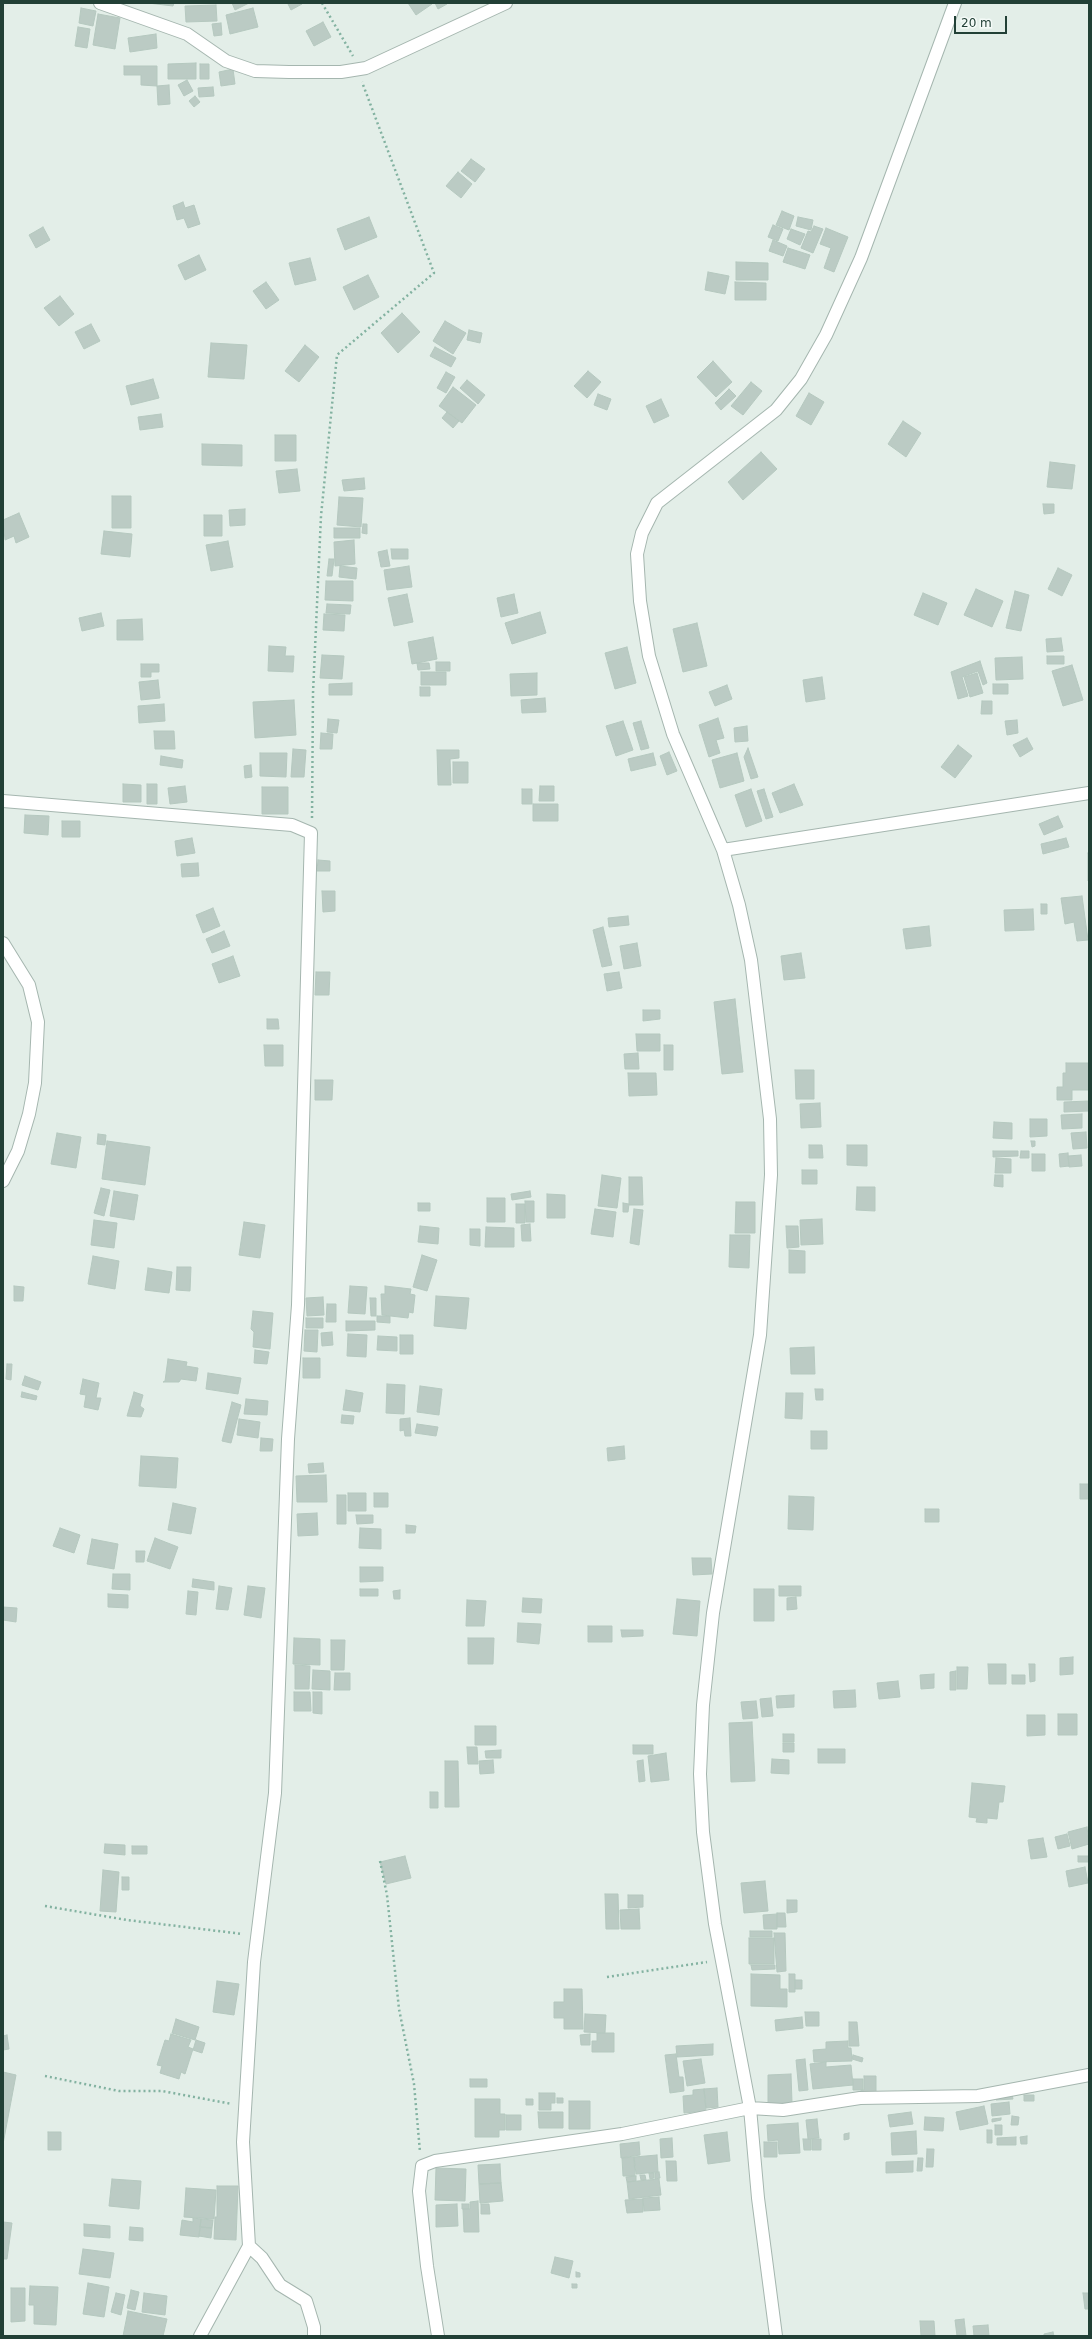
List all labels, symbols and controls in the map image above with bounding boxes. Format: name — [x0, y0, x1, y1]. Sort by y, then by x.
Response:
scale bar — [956, 8, 1009, 34]
text: 20 m — [961, 16, 992, 30]

